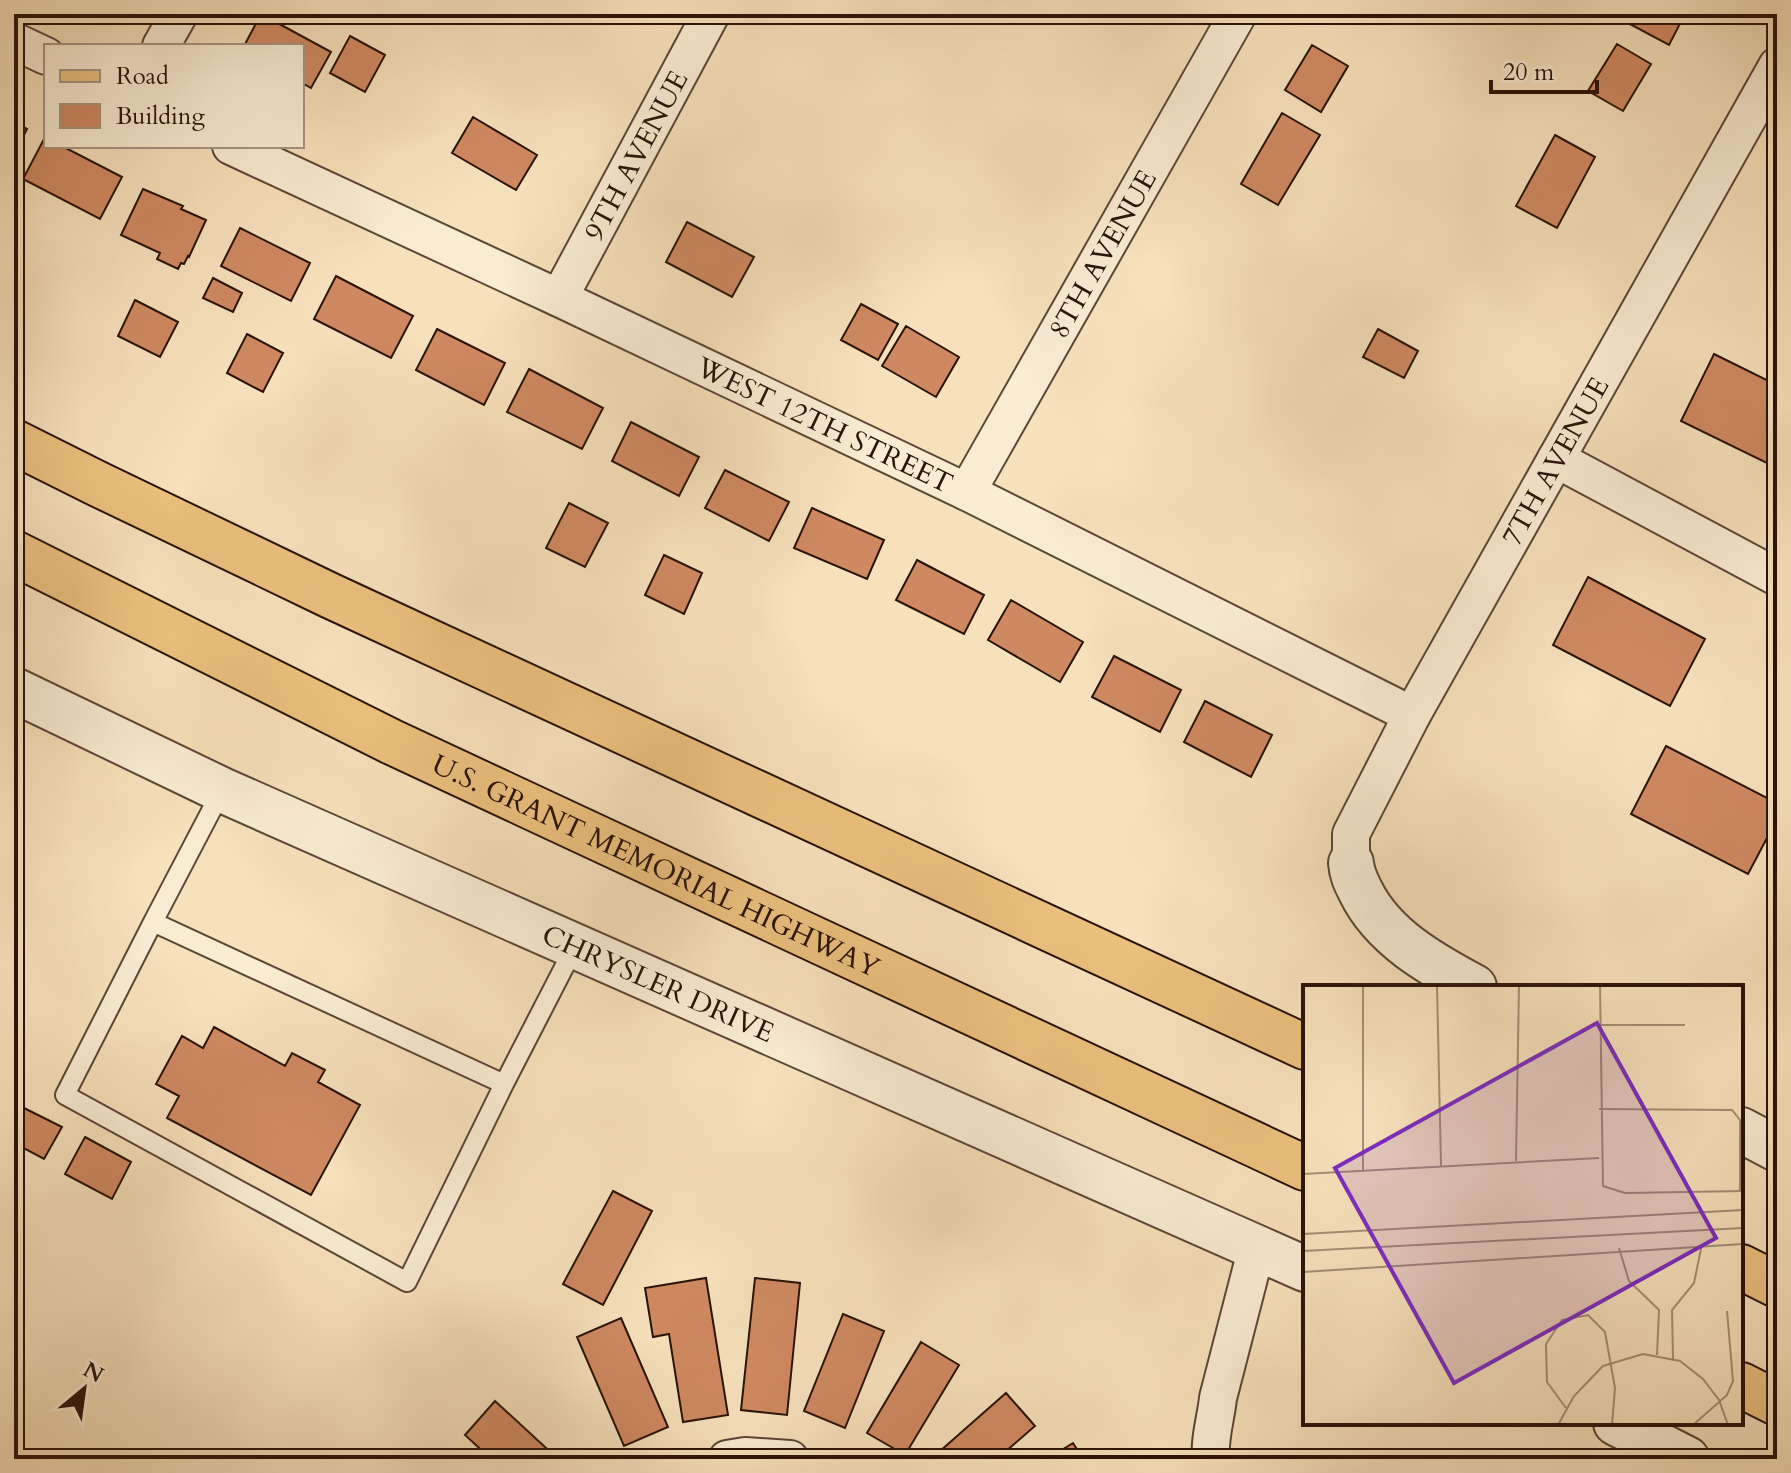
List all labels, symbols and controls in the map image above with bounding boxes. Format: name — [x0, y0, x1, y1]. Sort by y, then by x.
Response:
legend — [44, 44, 304, 148]
scale bar — [1491, 44, 1597, 94]
text: 20 m — [1503, 56, 1555, 89]
text: Road — [116, 60, 169, 93]
street label: 9TH AVENUE — [575, 64, 697, 247]
text: Building — [116, 100, 206, 133]
street label: 8TH AVENUE — [1040, 163, 1166, 345]
street label: WEST 12TH STREET — [689, 348, 959, 503]
street label: 7TH AVENUE — [1493, 371, 1618, 553]
street label: U.S. GRANT MEMORIAL HIGHWAY — [426, 745, 886, 987]
street label: CHRYSLER DRIVE — [536, 916, 780, 1052]
inset map — [1303, 985, 1743, 1425]
north arrow — [44, 1349, 124, 1429]
text: N — [78, 1355, 109, 1390]

